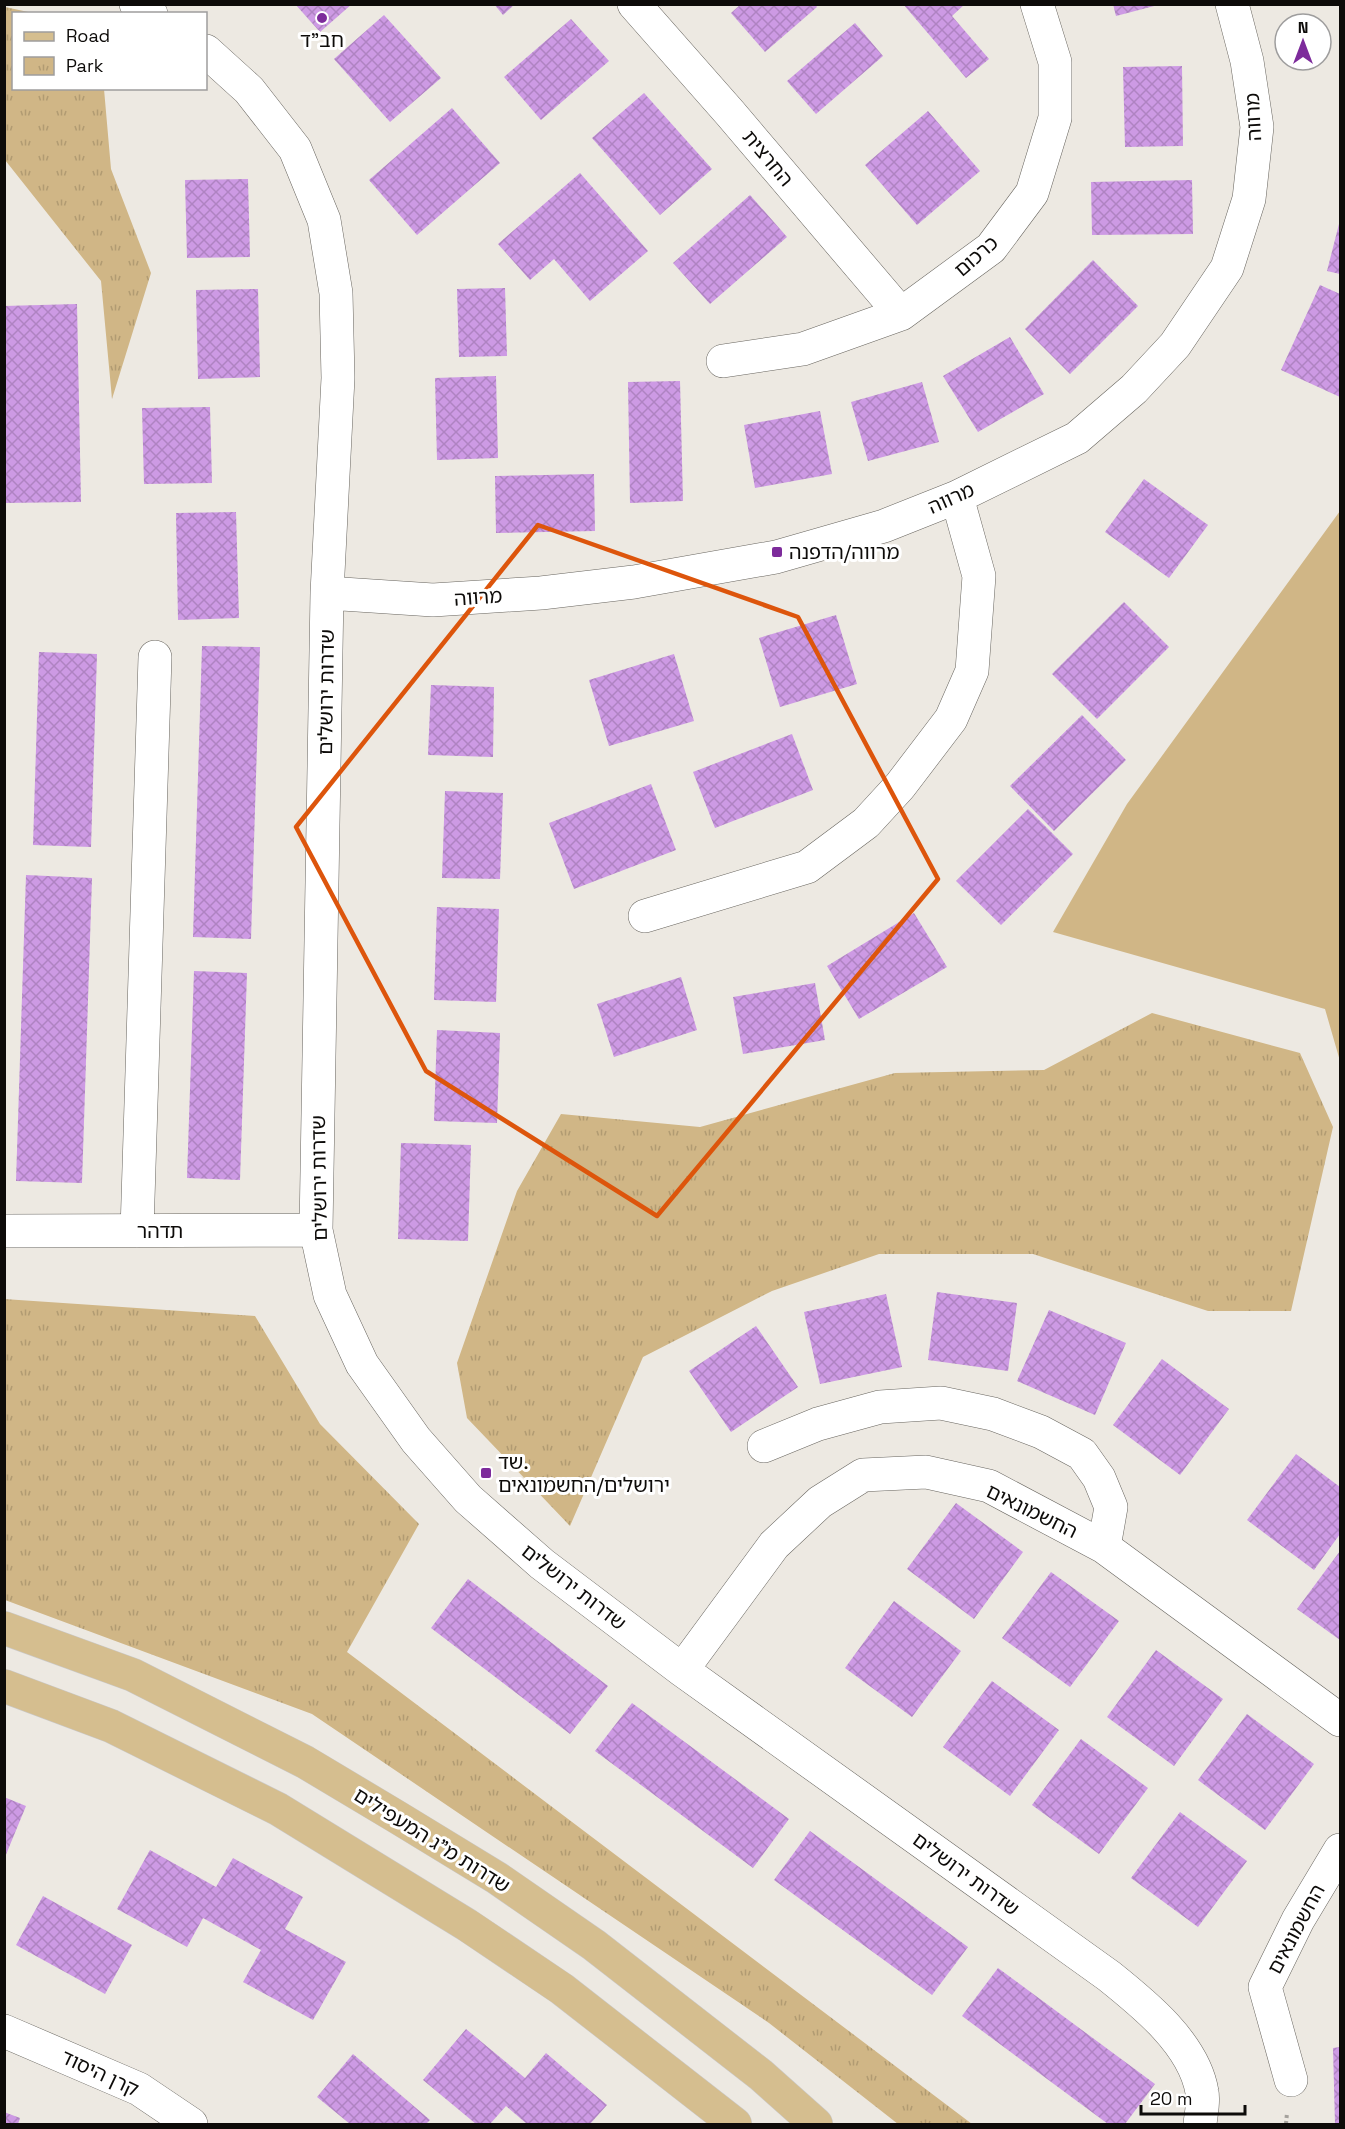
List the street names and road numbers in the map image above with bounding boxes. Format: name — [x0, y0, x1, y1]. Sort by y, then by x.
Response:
street label: מרווה — [1239, 92, 1267, 142]
street label: החרצית — [737, 124, 799, 192]
street label: כרכום — [949, 230, 1003, 282]
street label: מרווה — [924, 476, 978, 520]
street label: מרווה — [453, 582, 503, 612]
street label: שדרות ירושלים — [312, 629, 340, 755]
street label: שדרות ירושלים — [305, 1115, 333, 1241]
street label: תדהר — [137, 1218, 183, 1244]
street label: החשמונאים — [982, 1478, 1082, 1544]
street label: שדרות ירושלים — [516, 1538, 632, 1636]
street label: שדרות מ"ג המעפילים — [349, 1781, 515, 1899]
street label: שדרות ירושלים — [907, 1826, 1025, 1922]
street label: החשמונאים — [1261, 1879, 1331, 1979]
street label: קרן היסוד — [57, 2044, 143, 2102]

